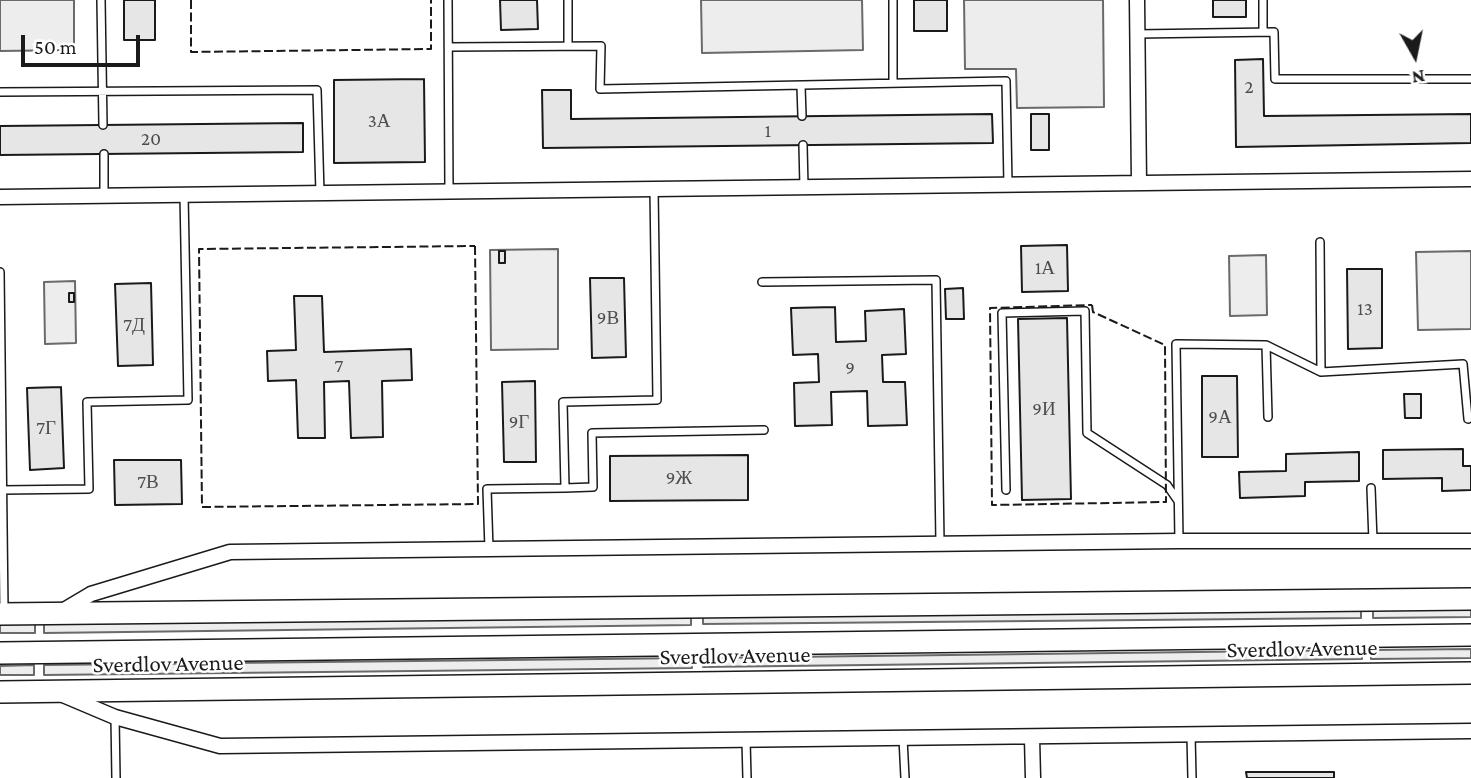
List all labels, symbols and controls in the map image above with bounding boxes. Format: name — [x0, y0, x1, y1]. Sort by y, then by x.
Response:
scale bar — [24, 21, 144, 65]
north arrow — [1380, 21, 1450, 91]
text: 50 m — [34, 35, 77, 59]
text: N — [1410, 66, 1426, 89]
house number: 2 — [1244, 76, 1254, 98]
house number: 3А — [368, 110, 390, 132]
house number: 1 — [765, 120, 771, 142]
house number: 20 — [141, 128, 161, 150]
house number: 1А — [1035, 257, 1055, 279]
house number: 13 — [1357, 298, 1373, 320]
house number: 9В — [597, 307, 619, 329]
house number: 7Д — [123, 314, 145, 336]
house number: 7 — [335, 355, 343, 377]
house number: 9 — [845, 357, 855, 379]
house number: 9И — [1032, 398, 1056, 420]
house number: 9А — [1208, 406, 1232, 428]
house number: 9Г — [509, 411, 529, 433]
house number: 7Г — [36, 417, 56, 439]
house number: 9Ж — [666, 467, 692, 489]
house number: 7В — [137, 471, 159, 493]
street label: Sverdlov Avenue — [1226, 634, 1378, 664]
street label: Sverdlov Avenue — [659, 641, 811, 671]
street label: Sverdlov Avenue — [92, 649, 244, 679]

